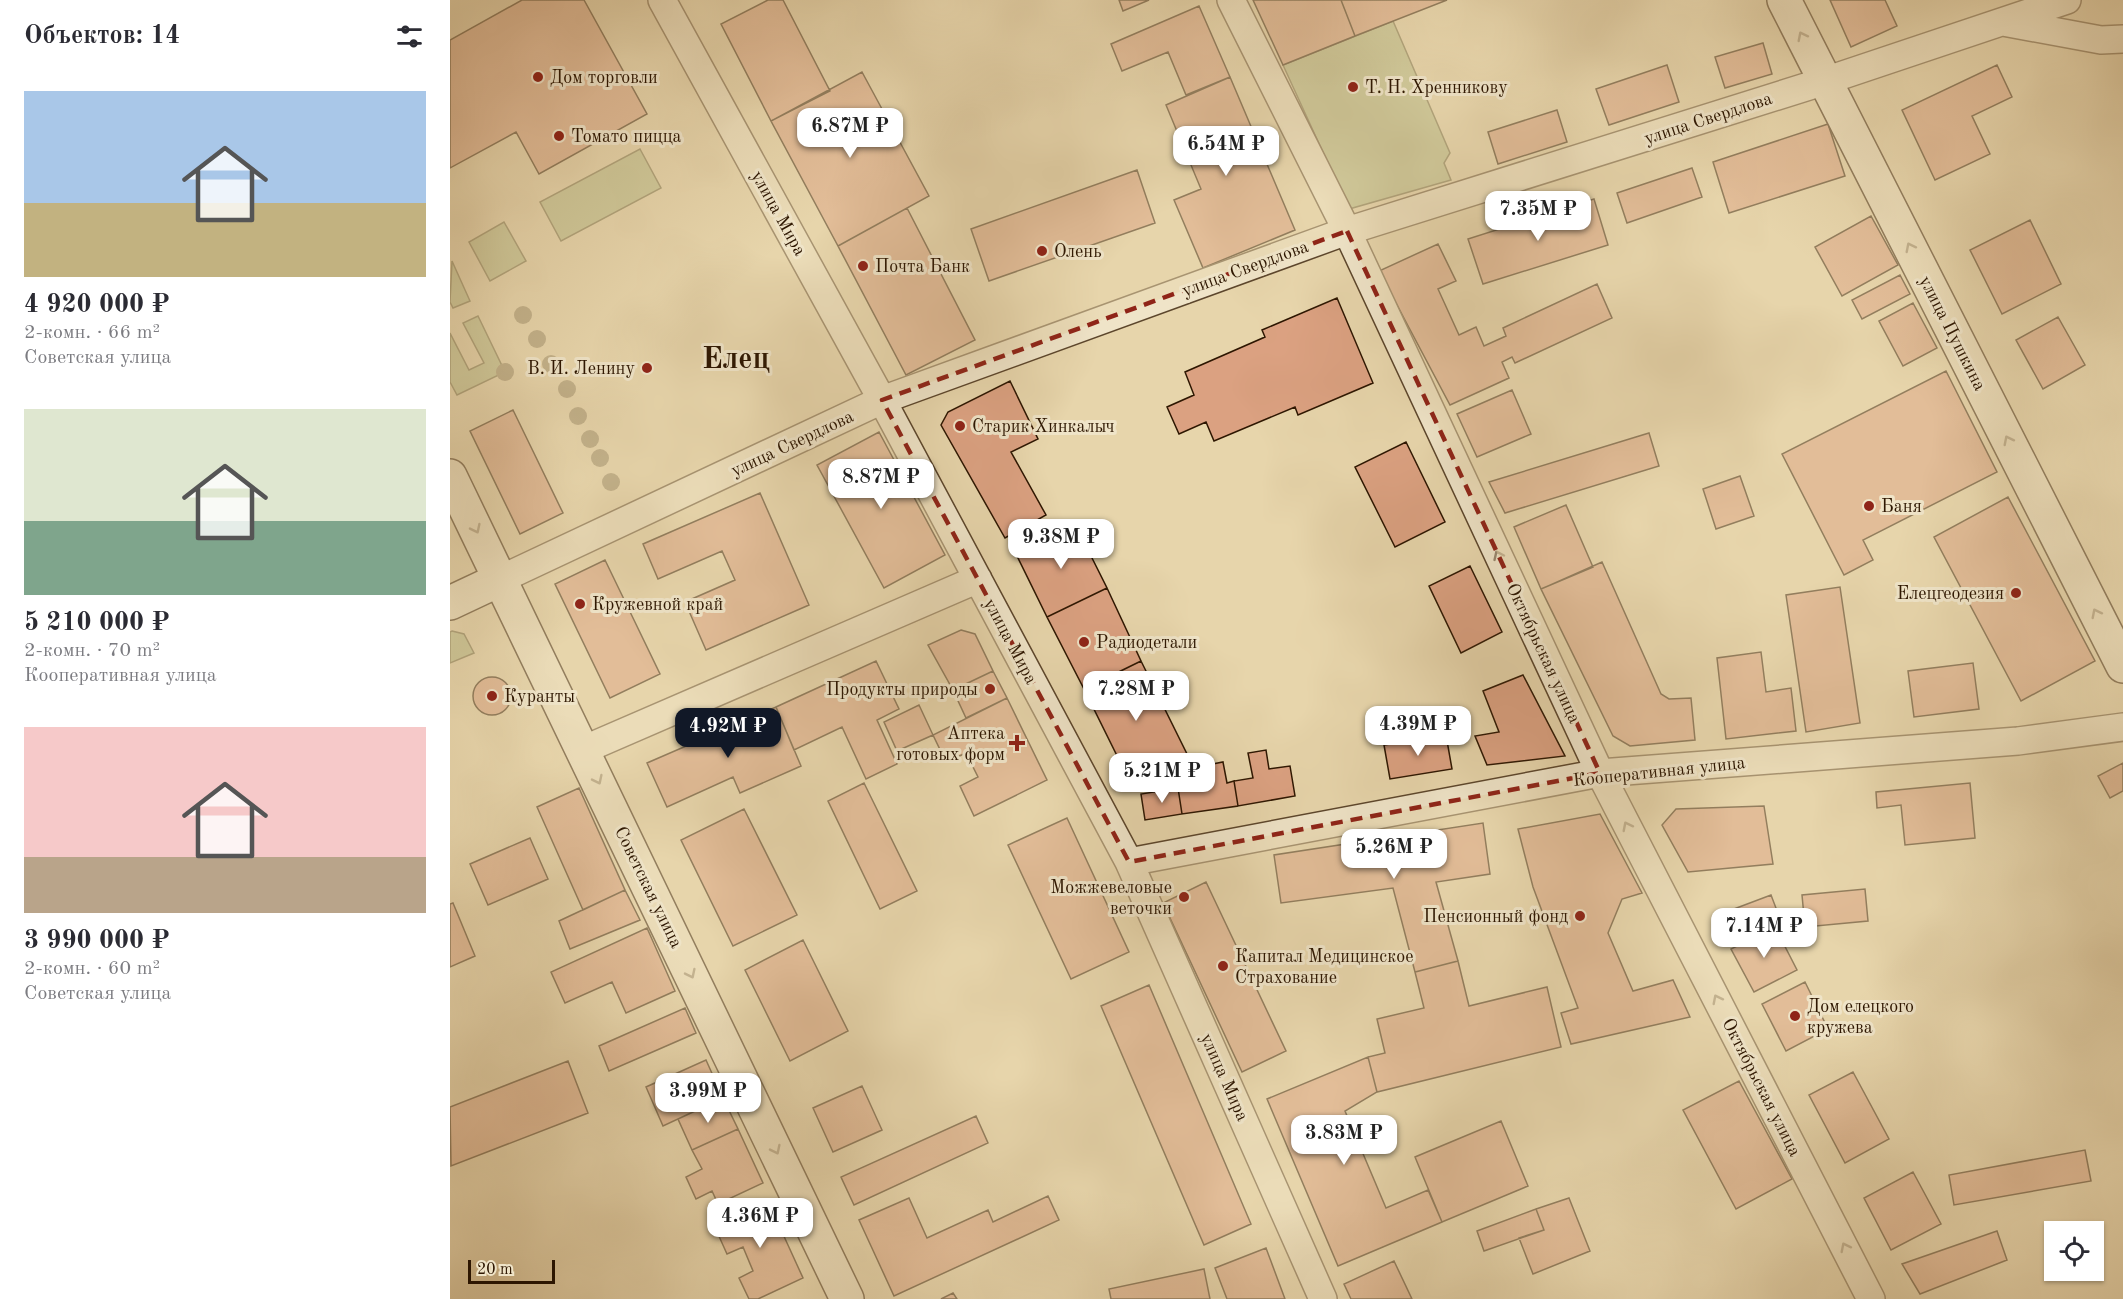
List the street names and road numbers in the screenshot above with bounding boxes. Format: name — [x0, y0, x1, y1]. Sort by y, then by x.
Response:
street label: улица Свердлова — [1642, 90, 1775, 148]
street label: улица Мира — [747, 168, 809, 259]
street label: улица Свердлова — [1180, 238, 1311, 300]
street label: улица Пушкина — [1915, 273, 1989, 394]
street label: улица Свердлова — [728, 408, 857, 480]
street label: Октябрьская улица — [1503, 581, 1583, 726]
street label: улица Мира — [980, 596, 1040, 687]
street label: Кооперативная улица — [1572, 754, 1746, 790]
street label: Советская улица — [611, 824, 685, 951]
street label: Октябрьская улица — [1719, 1015, 1804, 1160]
street label: улица Мира — [1197, 1031, 1251, 1124]

